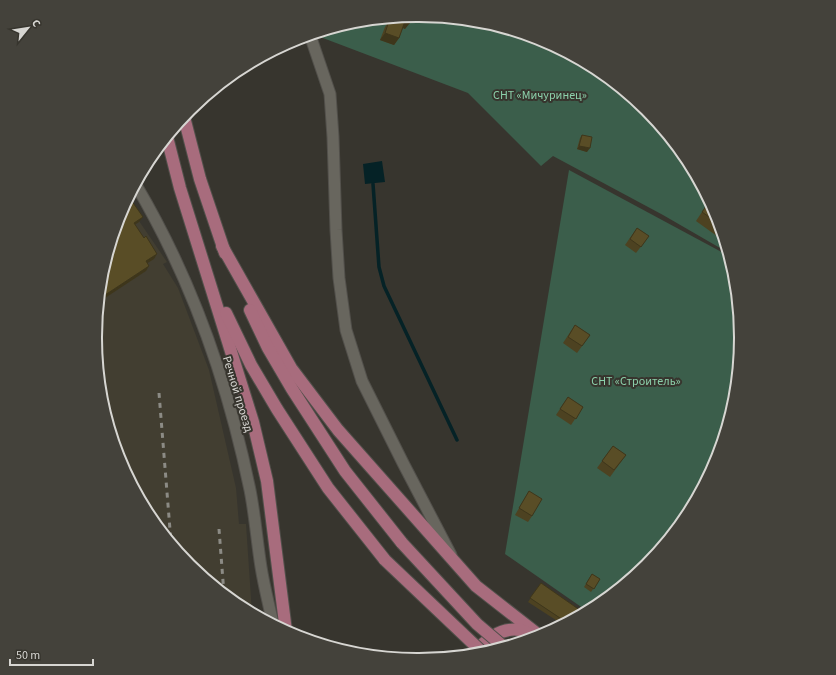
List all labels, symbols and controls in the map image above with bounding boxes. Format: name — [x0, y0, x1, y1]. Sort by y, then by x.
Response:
north arrow — [8, 8, 48, 48]
text: С — [28, 17, 45, 30]
park label: СНТ «Мичуринец» — [493, 87, 587, 104]
street label: Речной проезд — [218, 354, 257, 435]
park label: СНТ «Строитель» — [591, 373, 681, 390]
scale bar — [10, 641, 93, 667]
text: 50 m — [16, 647, 40, 664]

